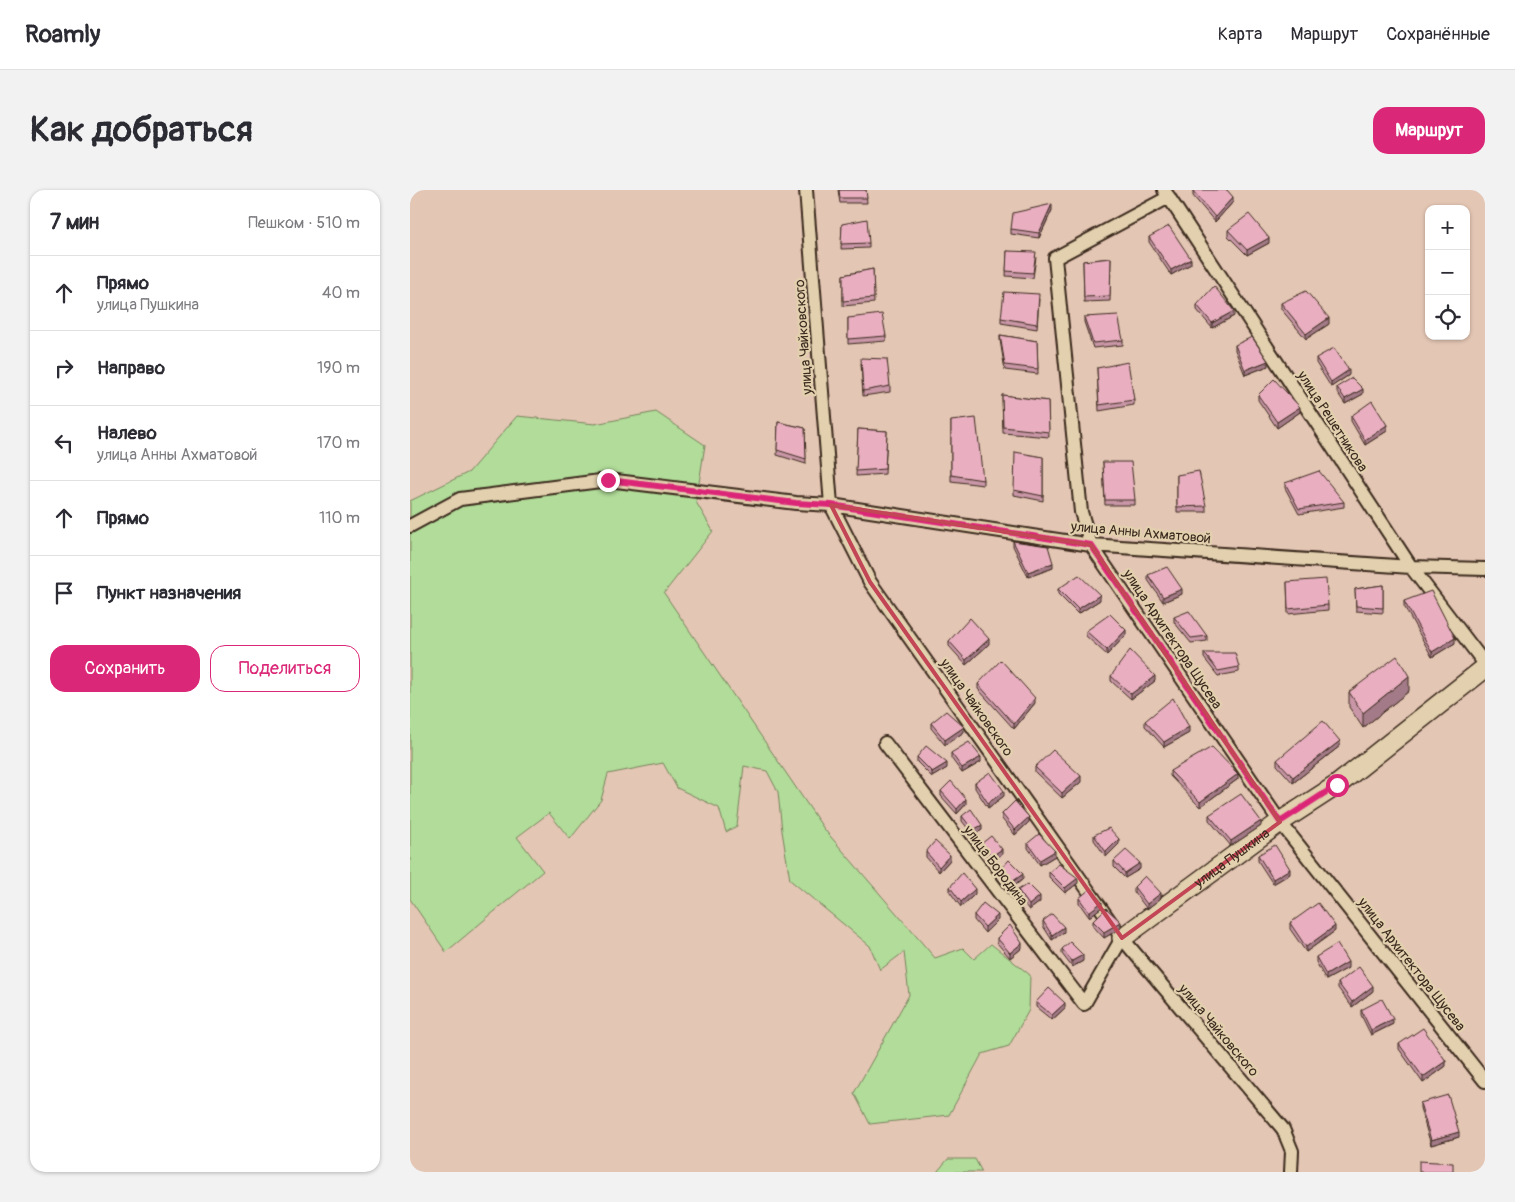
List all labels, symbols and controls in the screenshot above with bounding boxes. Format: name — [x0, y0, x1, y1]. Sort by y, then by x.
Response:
text: Roamly — [25, 20, 100, 49]
text: Карта — [1218, 23, 1262, 46]
text: Маршрут — [1290, 23, 1358, 46]
text: Сохранённые — [1386, 23, 1490, 46]
button: Маршрут — [1373, 107, 1485, 154]
text: Как добраться — [30, 108, 253, 152]
map controls — [1425, 205, 1470, 340]
button: + — [1425, 205, 1470, 250]
text: 7 мин — [50, 209, 99, 236]
text: Пешком · 510 m — [248, 213, 360, 233]
button: − — [1425, 250, 1470, 295]
text: Прямо — [97, 271, 149, 295]
street label: улица Чайковского — [791, 278, 816, 396]
icon: ahead — [50, 279, 78, 307]
text: 40 m — [322, 283, 360, 303]
text: улица Пушкина — [97, 295, 199, 315]
button: locate — [1425, 295, 1470, 340]
icon: right — [50, 354, 78, 382]
text: Направо — [97, 356, 165, 380]
text: 190 m — [317, 358, 360, 378]
street label: улица Решетникова — [1293, 367, 1372, 475]
text: Налево — [97, 421, 157, 445]
icon: left — [50, 429, 78, 457]
text: 170 m — [317, 433, 360, 453]
text: улица Анны Ахматовой — [97, 445, 258, 465]
route end — [597, 469, 620, 492]
icon: ahead — [50, 504, 78, 532]
text: Прямо — [97, 506, 149, 530]
text: 110 m — [319, 508, 360, 528]
street label: улица Анны Ахматовой — [1069, 518, 1212, 547]
street label: улица Архитектора Щусева — [1119, 566, 1226, 712]
icon: arrive — [50, 579, 78, 607]
text: Пункт назначения — [97, 581, 241, 605]
button: Сохранить — [50, 645, 200, 692]
button: Поделиться — [210, 645, 360, 692]
street label: улица Чайковского — [936, 654, 1017, 760]
route start — [1326, 774, 1349, 797]
street label: улица Бородина — [959, 821, 1031, 909]
street label: улица Пушкина — [1190, 825, 1273, 892]
street label: улица Архитектора Щусева — [1354, 893, 1469, 1034]
street label: улица Чайковского — [1174, 980, 1262, 1080]

